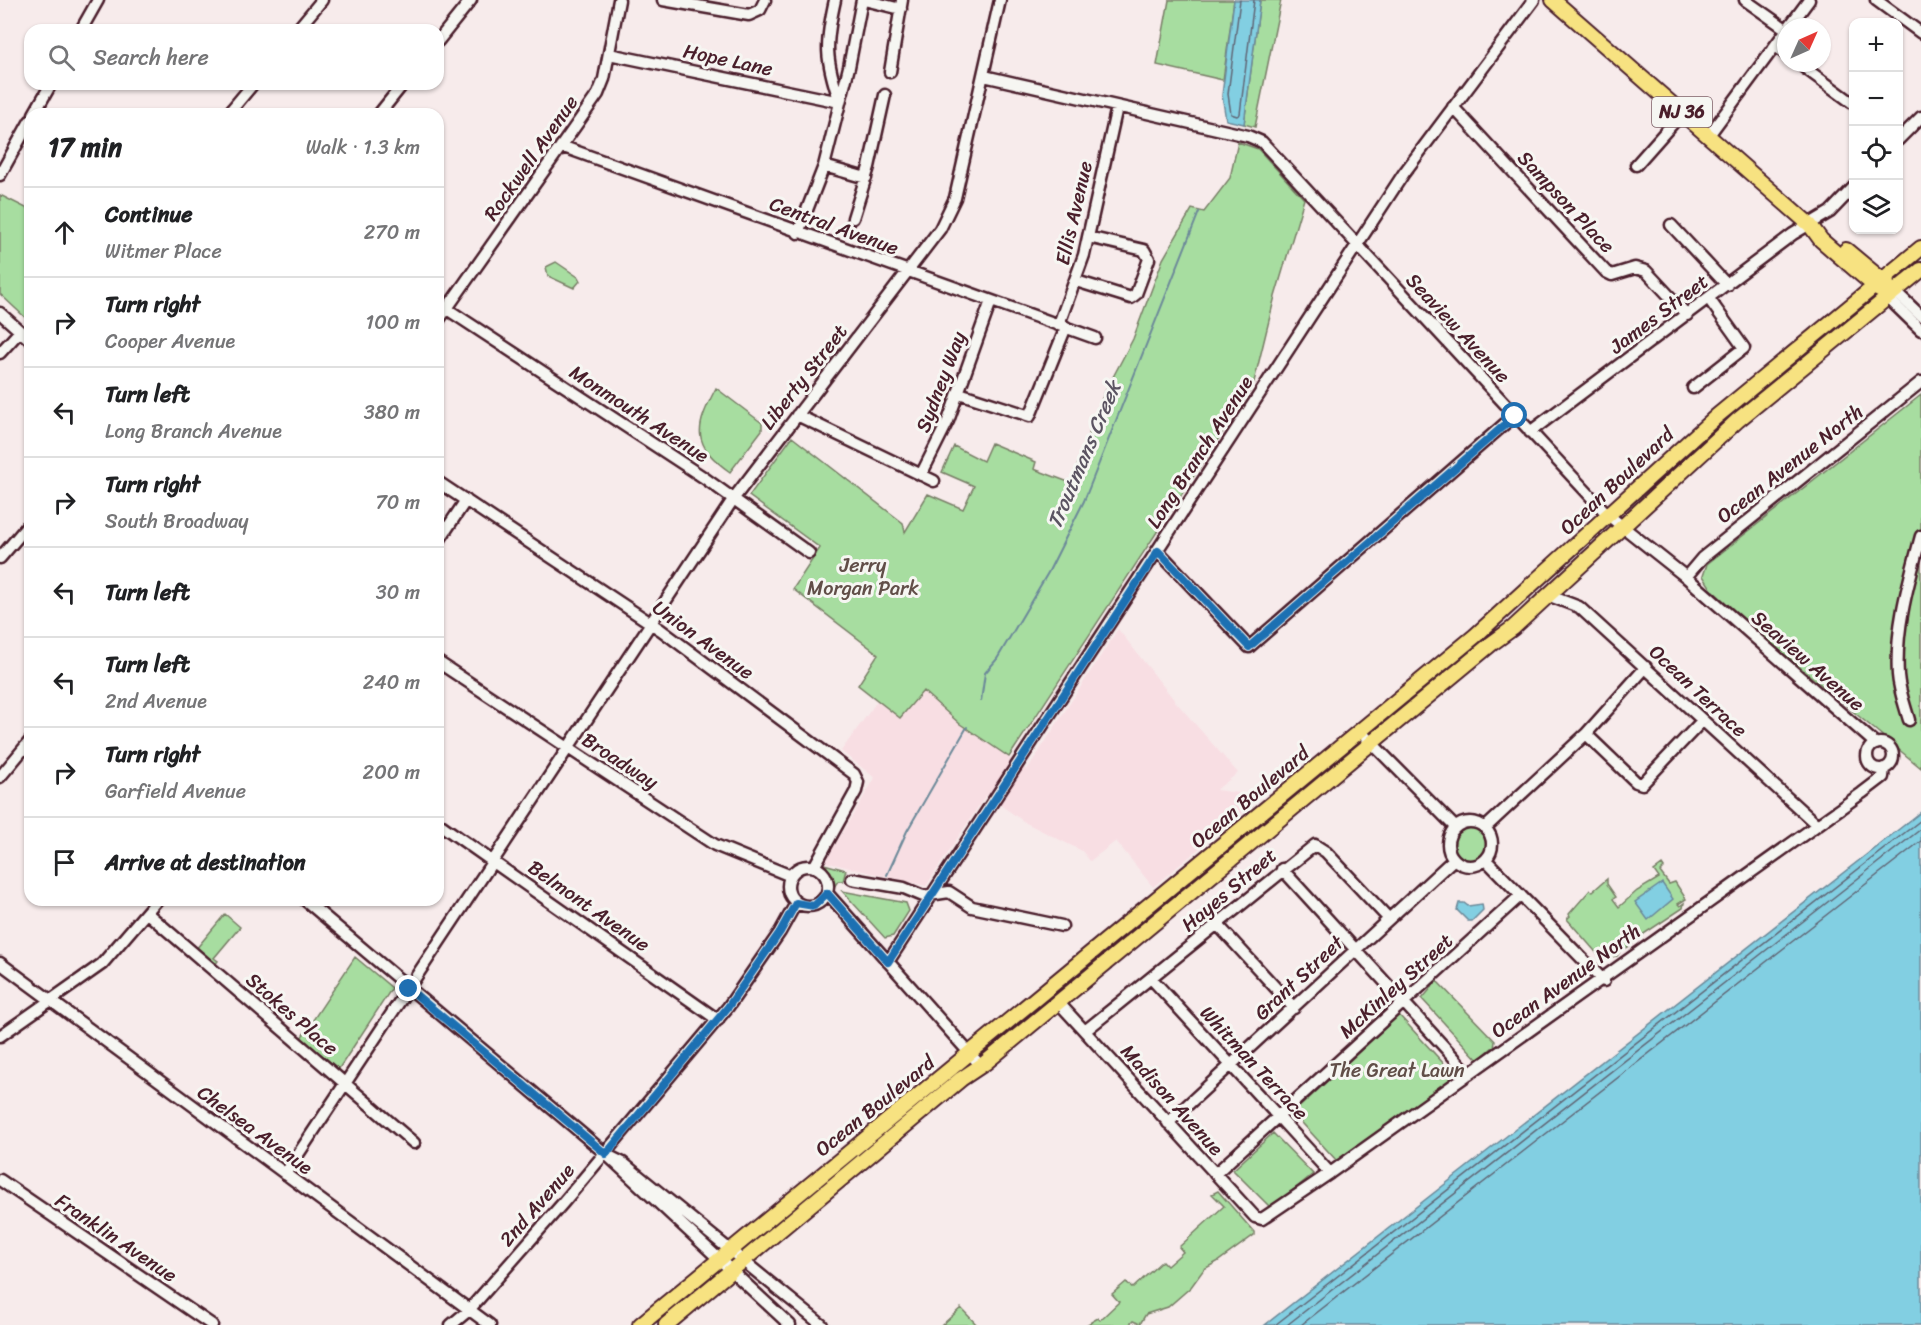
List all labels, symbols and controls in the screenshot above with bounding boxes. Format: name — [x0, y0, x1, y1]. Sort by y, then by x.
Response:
north arrow — [1777, 18, 1831, 72]
map controls — [1849, 18, 1903, 234]
button: + — [1849, 18, 1903, 72]
search box — [24, 24, 444, 90]
street label: Hope Lane — [680, 33, 776, 87]
text: Search here — [93, 38, 209, 77]
icon: search — [45, 41, 78, 74]
button: − — [1849, 72, 1903, 126]
street label: Rockwell Avenue — [474, 88, 588, 228]
road number: NJ 36 — [1652, 97, 1712, 127]
text: 17 min — [48, 124, 122, 170]
button: locate — [1849, 126, 1903, 180]
text: Walk · 1.3 km — [306, 130, 420, 165]
street label: Sampson Place — [1509, 142, 1623, 262]
street label: Ellis Avenue — [1045, 158, 1103, 268]
button: layers — [1849, 180, 1903, 234]
street label: Central Avenue — [764, 186, 904, 266]
text: Continue — [105, 195, 193, 234]
text: 270 m — [364, 215, 420, 250]
icon: ahead — [48, 216, 81, 249]
text: Witmer Place — [105, 234, 222, 269]
street label: Seaview Avenue — [1397, 264, 1519, 392]
street label: James Street — [1601, 265, 1716, 364]
text: Turn right — [105, 285, 200, 324]
text: 100 m — [366, 305, 420, 340]
icon: right — [48, 306, 81, 339]
street label: Liberty Street — [751, 316, 857, 438]
text: Cooper Avenue — [105, 324, 235, 359]
street label: Sydney Way — [906, 326, 977, 438]
street label: Monmouth Avenue — [562, 355, 716, 473]
street label: Long Branch Avenue — [1137, 368, 1263, 536]
water label: Troutmans Creek — [1036, 373, 1133, 535]
text: Turn left — [105, 375, 190, 414]
text: 380 m — [364, 395, 420, 430]
street label: Ocean Avenue North — [1709, 395, 1871, 533]
icon: left — [48, 396, 81, 429]
route start — [1501, 402, 1527, 428]
text: Long Branch Avenue — [105, 414, 282, 449]
street label: Ocean Boulevard — [1551, 417, 1684, 544]
text: Turn right — [105, 465, 200, 504]
text: 70 m — [375, 485, 420, 520]
icon: right — [48, 486, 81, 519]
text: South Broadway — [105, 504, 248, 539]
park label: Jerry Morgan Park — [807, 548, 919, 606]
text: Turn left — [105, 573, 190, 612]
text: 30 m — [376, 575, 420, 610]
icon: left — [48, 576, 81, 609]
street label: Union Avenue — [644, 591, 762, 689]
street label: Seaview Avenue — [1743, 601, 1873, 721]
street label: Ocean Terrace — [1640, 636, 1756, 746]
text: Turn left — [105, 645, 190, 684]
text: 240 m — [363, 665, 420, 700]
icon: left — [48, 666, 81, 699]
text: 2nd Avenue — [105, 684, 207, 719]
street label: Broadway — [574, 723, 666, 799]
text: Turn right — [105, 735, 200, 774]
street label: Ocean Boulevard — [1183, 736, 1318, 858]
text: 200 m — [363, 755, 420, 790]
icon: right — [48, 756, 81, 789]
text: Garfield Avenue — [105, 774, 246, 809]
street label: Hayes Street — [1173, 839, 1285, 941]
text: Arrive at destination — [105, 843, 306, 882]
icon: arrive — [48, 846, 81, 879]
street label: Belmont Avenue — [520, 851, 658, 961]
street label: Ocean Avenue North — [1483, 914, 1649, 1048]
street label: McKinley Street — [1331, 924, 1462, 1047]
street label: Grant Street — [1246, 926, 1353, 1029]
street label: Stokes Place — [238, 963, 346, 1065]
route end — [395, 975, 421, 1001]
street label: Whitman Terrace — [1191, 997, 1317, 1129]
street label: Madison Avenue — [1112, 1036, 1233, 1165]
street label: Ocean Boulevard — [807, 1045, 944, 1166]
park label: The Great Lawn — [1329, 1053, 1465, 1088]
street label: Chelsea Avenue — [189, 1076, 321, 1184]
street label: 2nd Avenue — [490, 1155, 584, 1255]
street label: Franklin Avenue — [48, 1184, 184, 1292]

